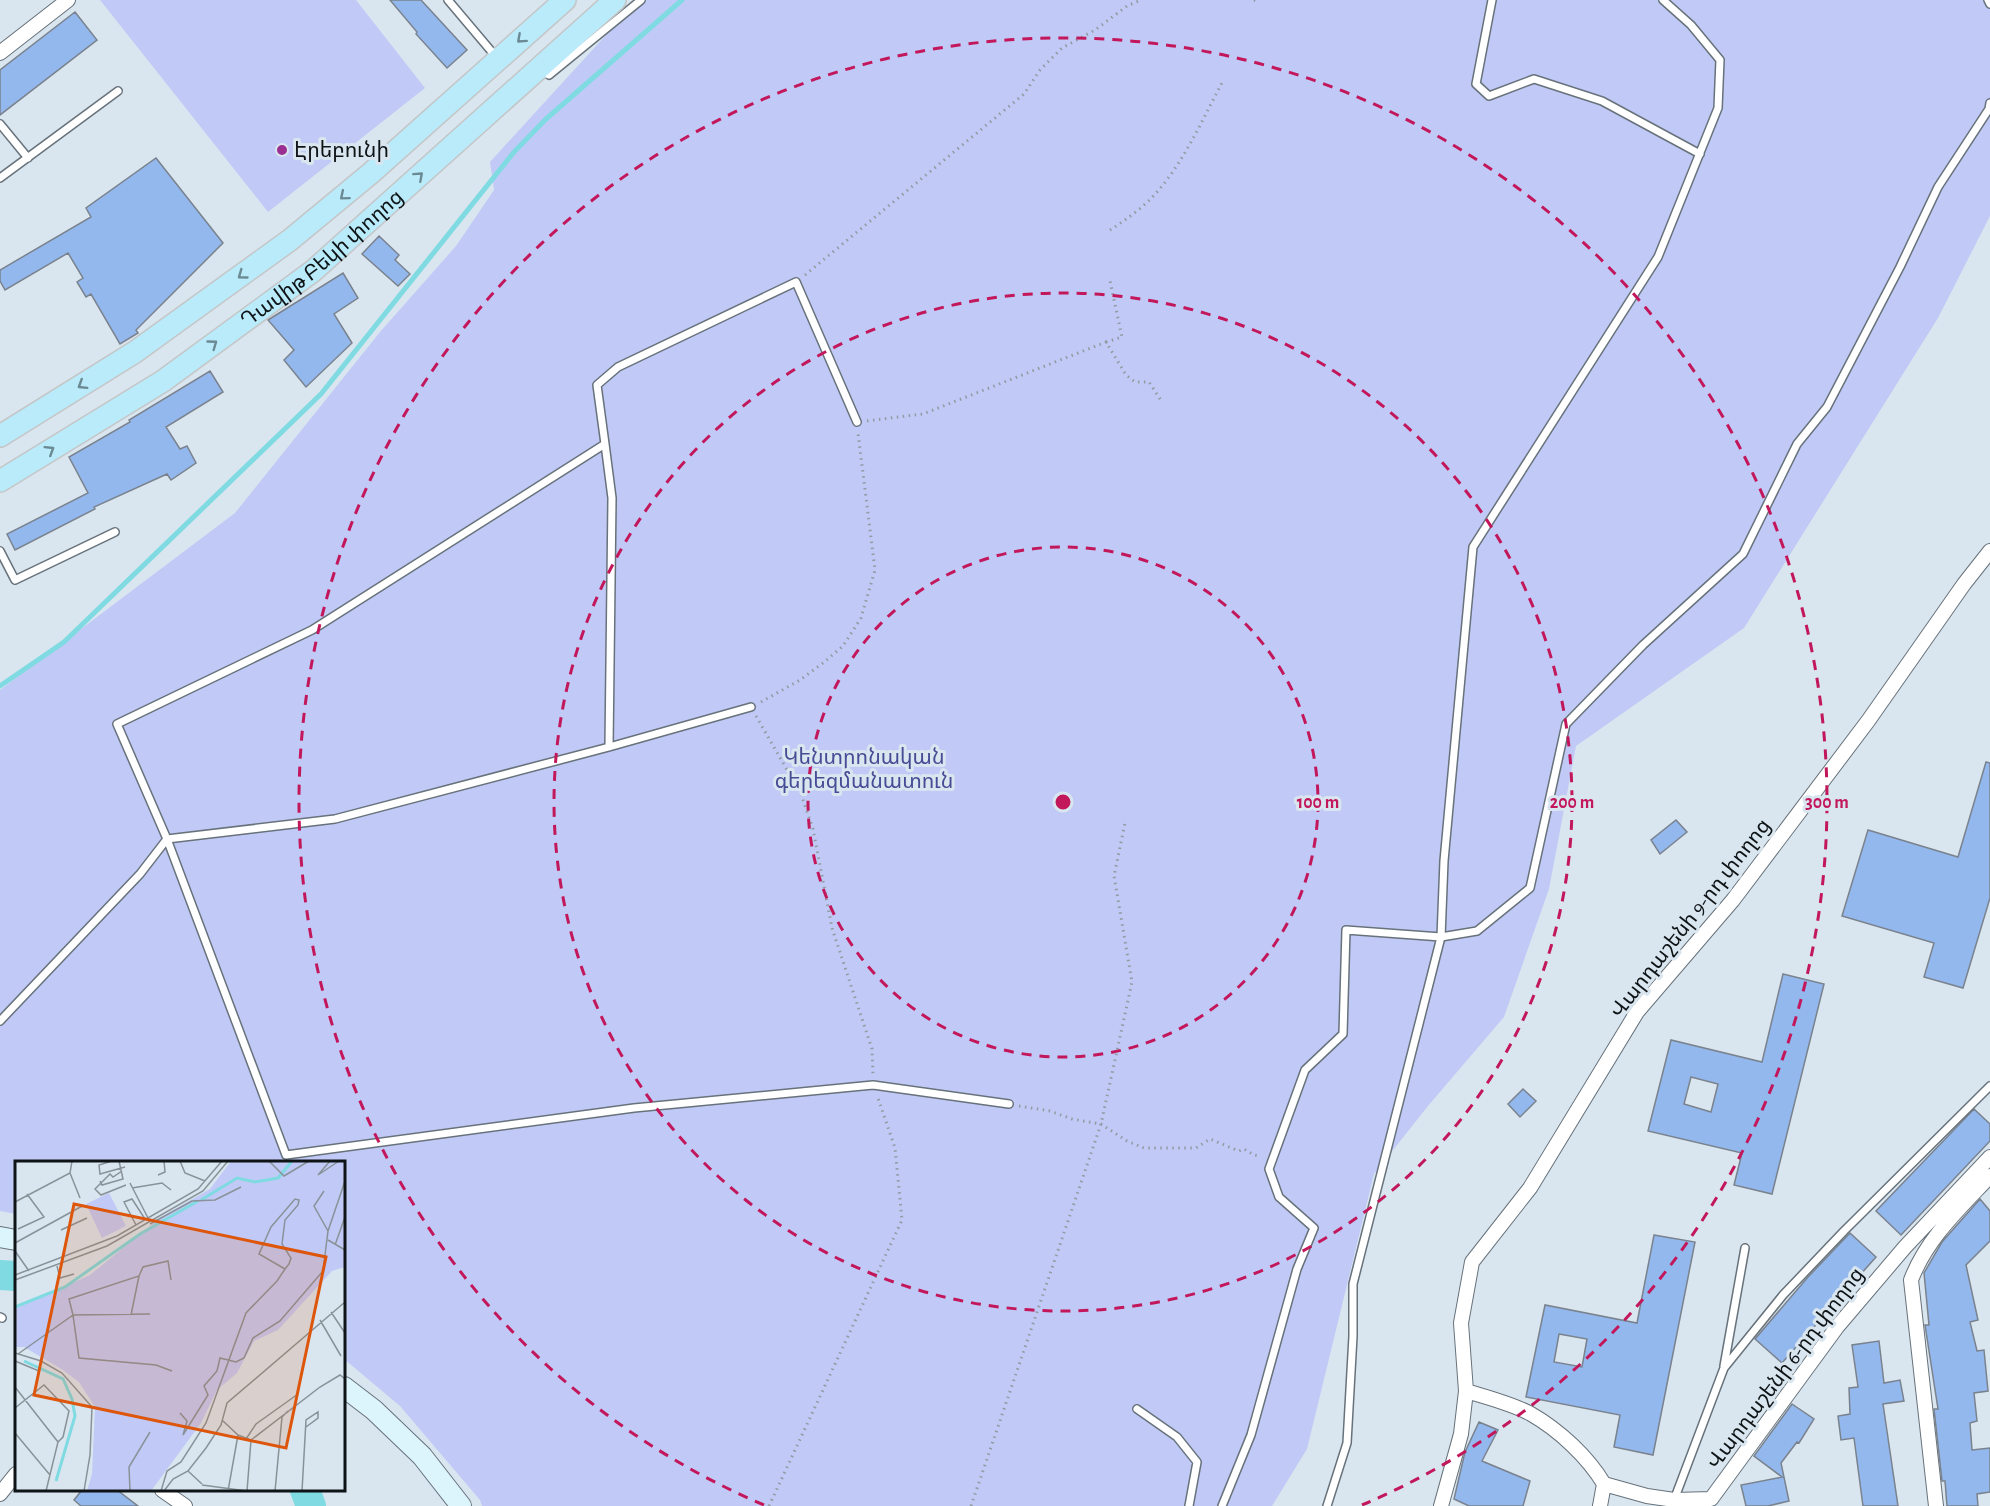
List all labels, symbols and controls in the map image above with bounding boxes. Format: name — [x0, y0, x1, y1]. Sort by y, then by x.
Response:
one-way arrow — [518, 32, 528, 43]
place label: Էրեբունի — [294, 140, 389, 162]
marker: Էրեբունի — [275, 143, 289, 157]
one-way arrow — [412, 172, 423, 183]
street label: Դավիթ Բեկի փողոց — [237, 186, 408, 331]
one-way arrow — [340, 188, 351, 199]
one-way arrow — [238, 267, 249, 278]
one-way arrow — [206, 340, 217, 351]
one-way arrow — [78, 378, 88, 390]
one-way arrow — [44, 446, 54, 458]
park label: Կենտրոնական գերեզմանատուն — [775, 747, 953, 793]
centre of rings — [1053, 792, 1073, 812]
text: 100 m — [1297, 794, 1339, 812]
text: 200 m — [1550, 794, 1594, 812]
text: 300 m — [1805, 794, 1849, 812]
street label: Վարդաշենի 9-րդ փողոց — [1606, 815, 1775, 1022]
inset map — [15, 1161, 345, 1491]
street label: Վարդաշենի 6-րդ փողոց — [1703, 1264, 1869, 1473]

